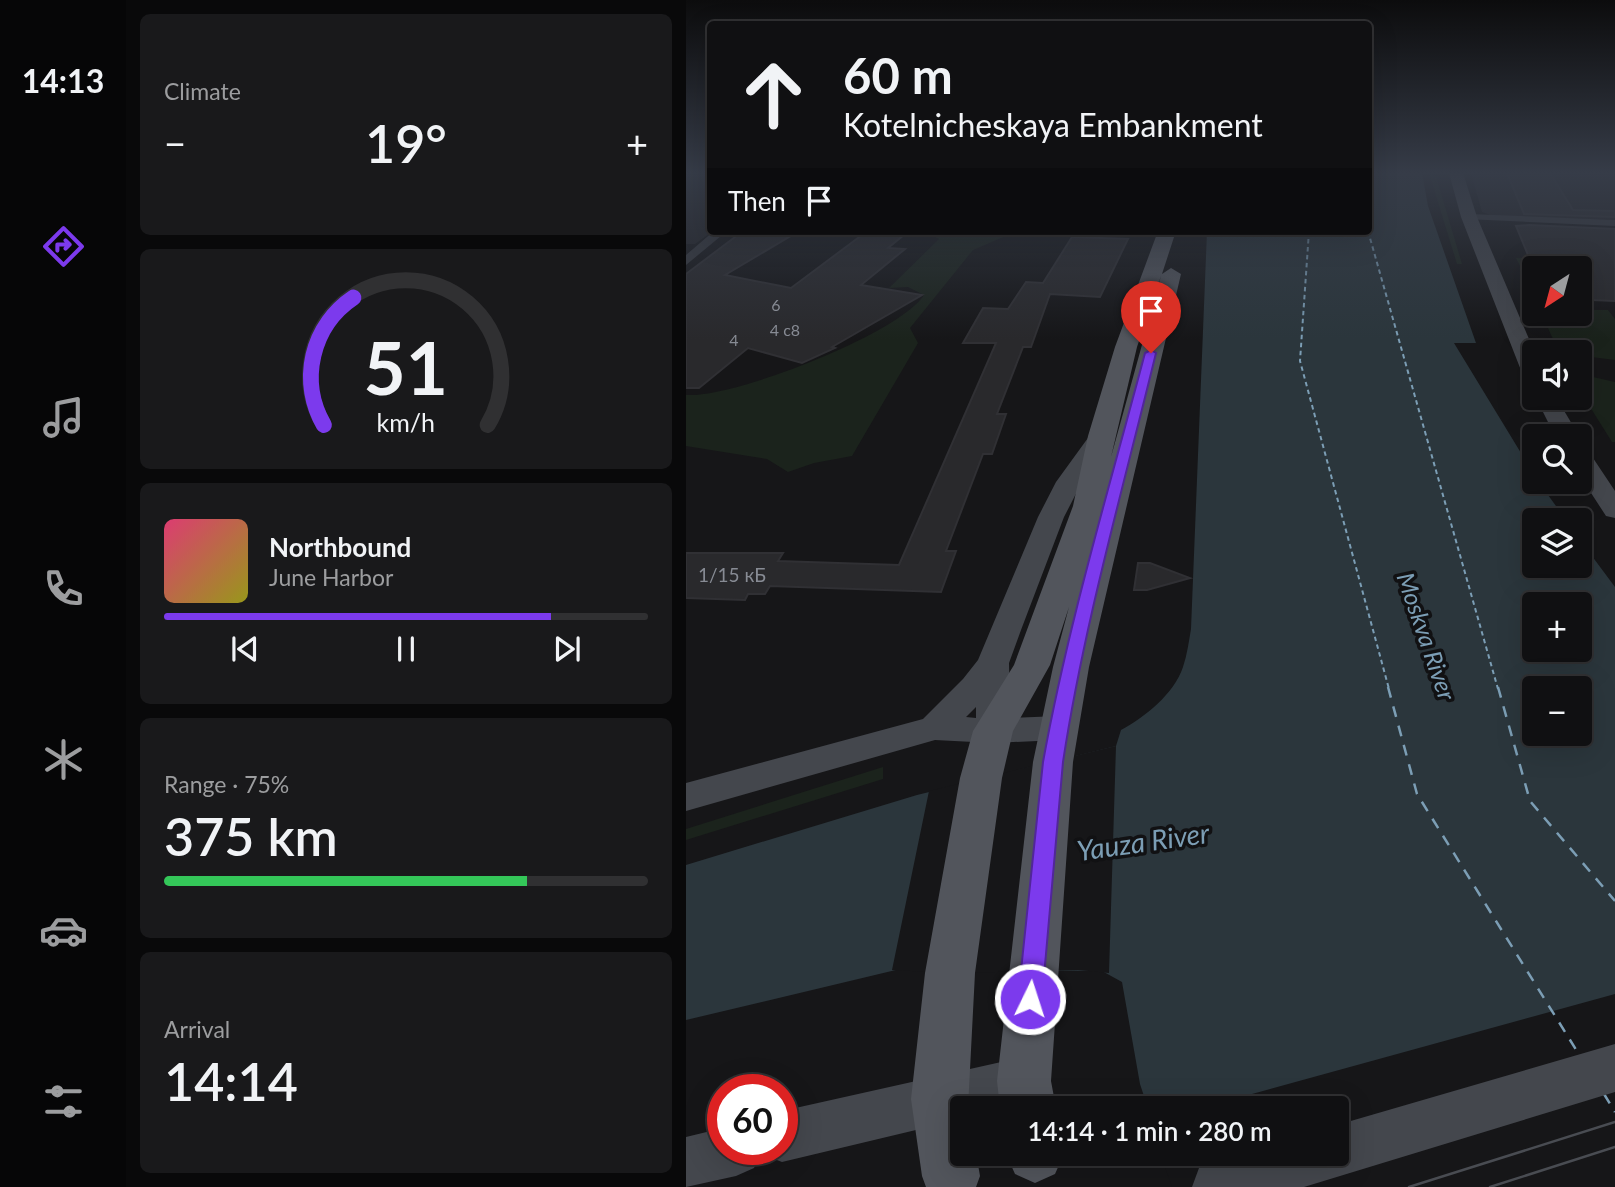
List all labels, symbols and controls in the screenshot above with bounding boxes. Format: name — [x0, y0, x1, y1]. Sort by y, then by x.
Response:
text: 60 m — [843, 46, 953, 104]
icon: ahead — [728, 49, 819, 140]
text: 14:13 — [22, 61, 104, 100]
text: Climate — [164, 77, 241, 105]
text: Kotelnicheskaya Embankment — [843, 105, 1263, 144]
text: 19° — [365, 112, 447, 174]
text: − — [164, 120, 186, 166]
text: + — [626, 120, 648, 166]
icon: arrive — [800, 182, 838, 220]
text: Then — [728, 185, 786, 217]
icon: directions — [39, 222, 88, 271]
north arrow — [1522, 256, 1592, 326]
map controls — [1522, 256, 1592, 746]
pin — [1121, 281, 1181, 353]
icon: arrive — [1132, 292, 1170, 330]
house number: 6 — [771, 295, 781, 314]
house number: 4 с8 — [770, 320, 800, 339]
text: 51 — [364, 323, 448, 411]
house number: 4 — [729, 330, 739, 349]
button: sound — [1522, 340, 1592, 410]
icon: music — [39, 393, 88, 442]
text: km/h — [377, 407, 435, 437]
button: search — [1522, 424, 1592, 494]
button: layers — [1522, 508, 1592, 578]
text: Northbound — [269, 531, 411, 563]
text: June Harbor — [269, 563, 393, 591]
house number: 1/15 кБ — [698, 563, 766, 586]
icon: phone — [39, 564, 88, 613]
water label: Moskva River — [1392, 568, 1463, 704]
button: + — [1522, 592, 1592, 662]
icon: previous — [226, 630, 264, 668]
icon: pause — [387, 630, 425, 668]
icon: next — [548, 630, 586, 668]
button: − — [1522, 676, 1592, 746]
icon: climate — [39, 735, 88, 784]
text: Range · 75% — [164, 770, 289, 798]
text: 375 km — [164, 805, 338, 867]
water label: Yauza River — [1075, 815, 1212, 867]
icon: car — [39, 906, 88, 955]
position arrow — [993, 962, 1067, 1036]
text: Arrival — [164, 1015, 230, 1043]
text: 14:14 — [164, 1050, 298, 1112]
speed limit sign: 60 — [707, 1074, 798, 1165]
icon: filters — [39, 1077, 88, 1126]
text: 14:14 · 1 min · 280 m — [1027, 1115, 1272, 1147]

